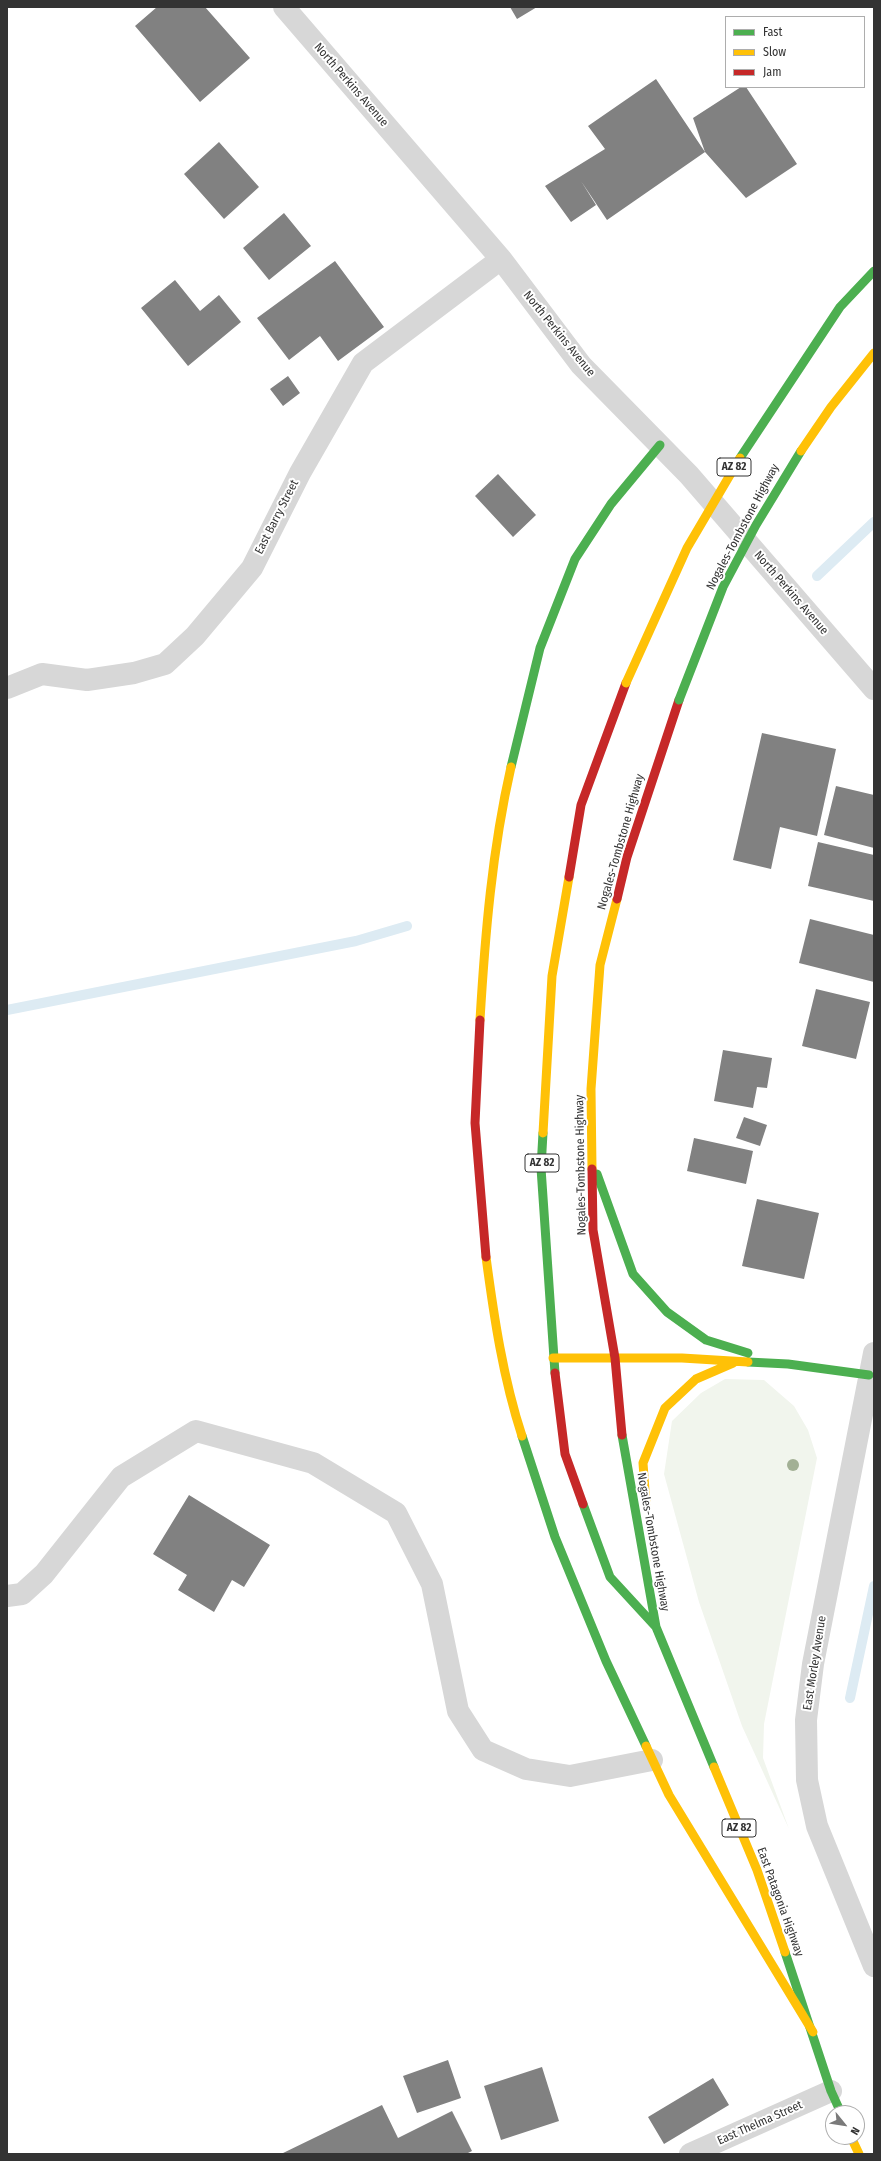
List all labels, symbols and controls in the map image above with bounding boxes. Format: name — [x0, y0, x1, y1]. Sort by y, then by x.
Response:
legend — [725, 16, 865, 88]
text: Fast — [763, 25, 782, 39]
street label: North Perkins Avenue — [311, 40, 391, 130]
text: Slow — [763, 45, 786, 59]
text: Jam — [763, 65, 781, 79]
street label: North Perkins Avenue — [520, 288, 598, 380]
road number: AZ 82 — [717, 458, 751, 476]
street label: Nogales-Tombstone Highway — [704, 461, 782, 593]
street label: East Barry Street — [252, 477, 302, 557]
street label: North Perkins Avenue — [751, 548, 831, 638]
street label: Nogales-Tombstone Highway — [595, 772, 647, 912]
street label: Nogales-Tombstone Highway — [573, 1095, 589, 1235]
road number: AZ 82 — [525, 1154, 559, 1172]
street label: Nogales-Tombstone Highway — [634, 1471, 672, 1613]
street label: East Morley Avenue — [800, 1615, 830, 1711]
road number: AZ 82 — [722, 1819, 756, 1837]
street label: East Patagonia Highway — [754, 1845, 806, 1959]
street label: East Thelma Street — [715, 2098, 805, 2148]
north arrow — [825, 2105, 865, 2145]
text: N — [848, 2125, 862, 2137]

